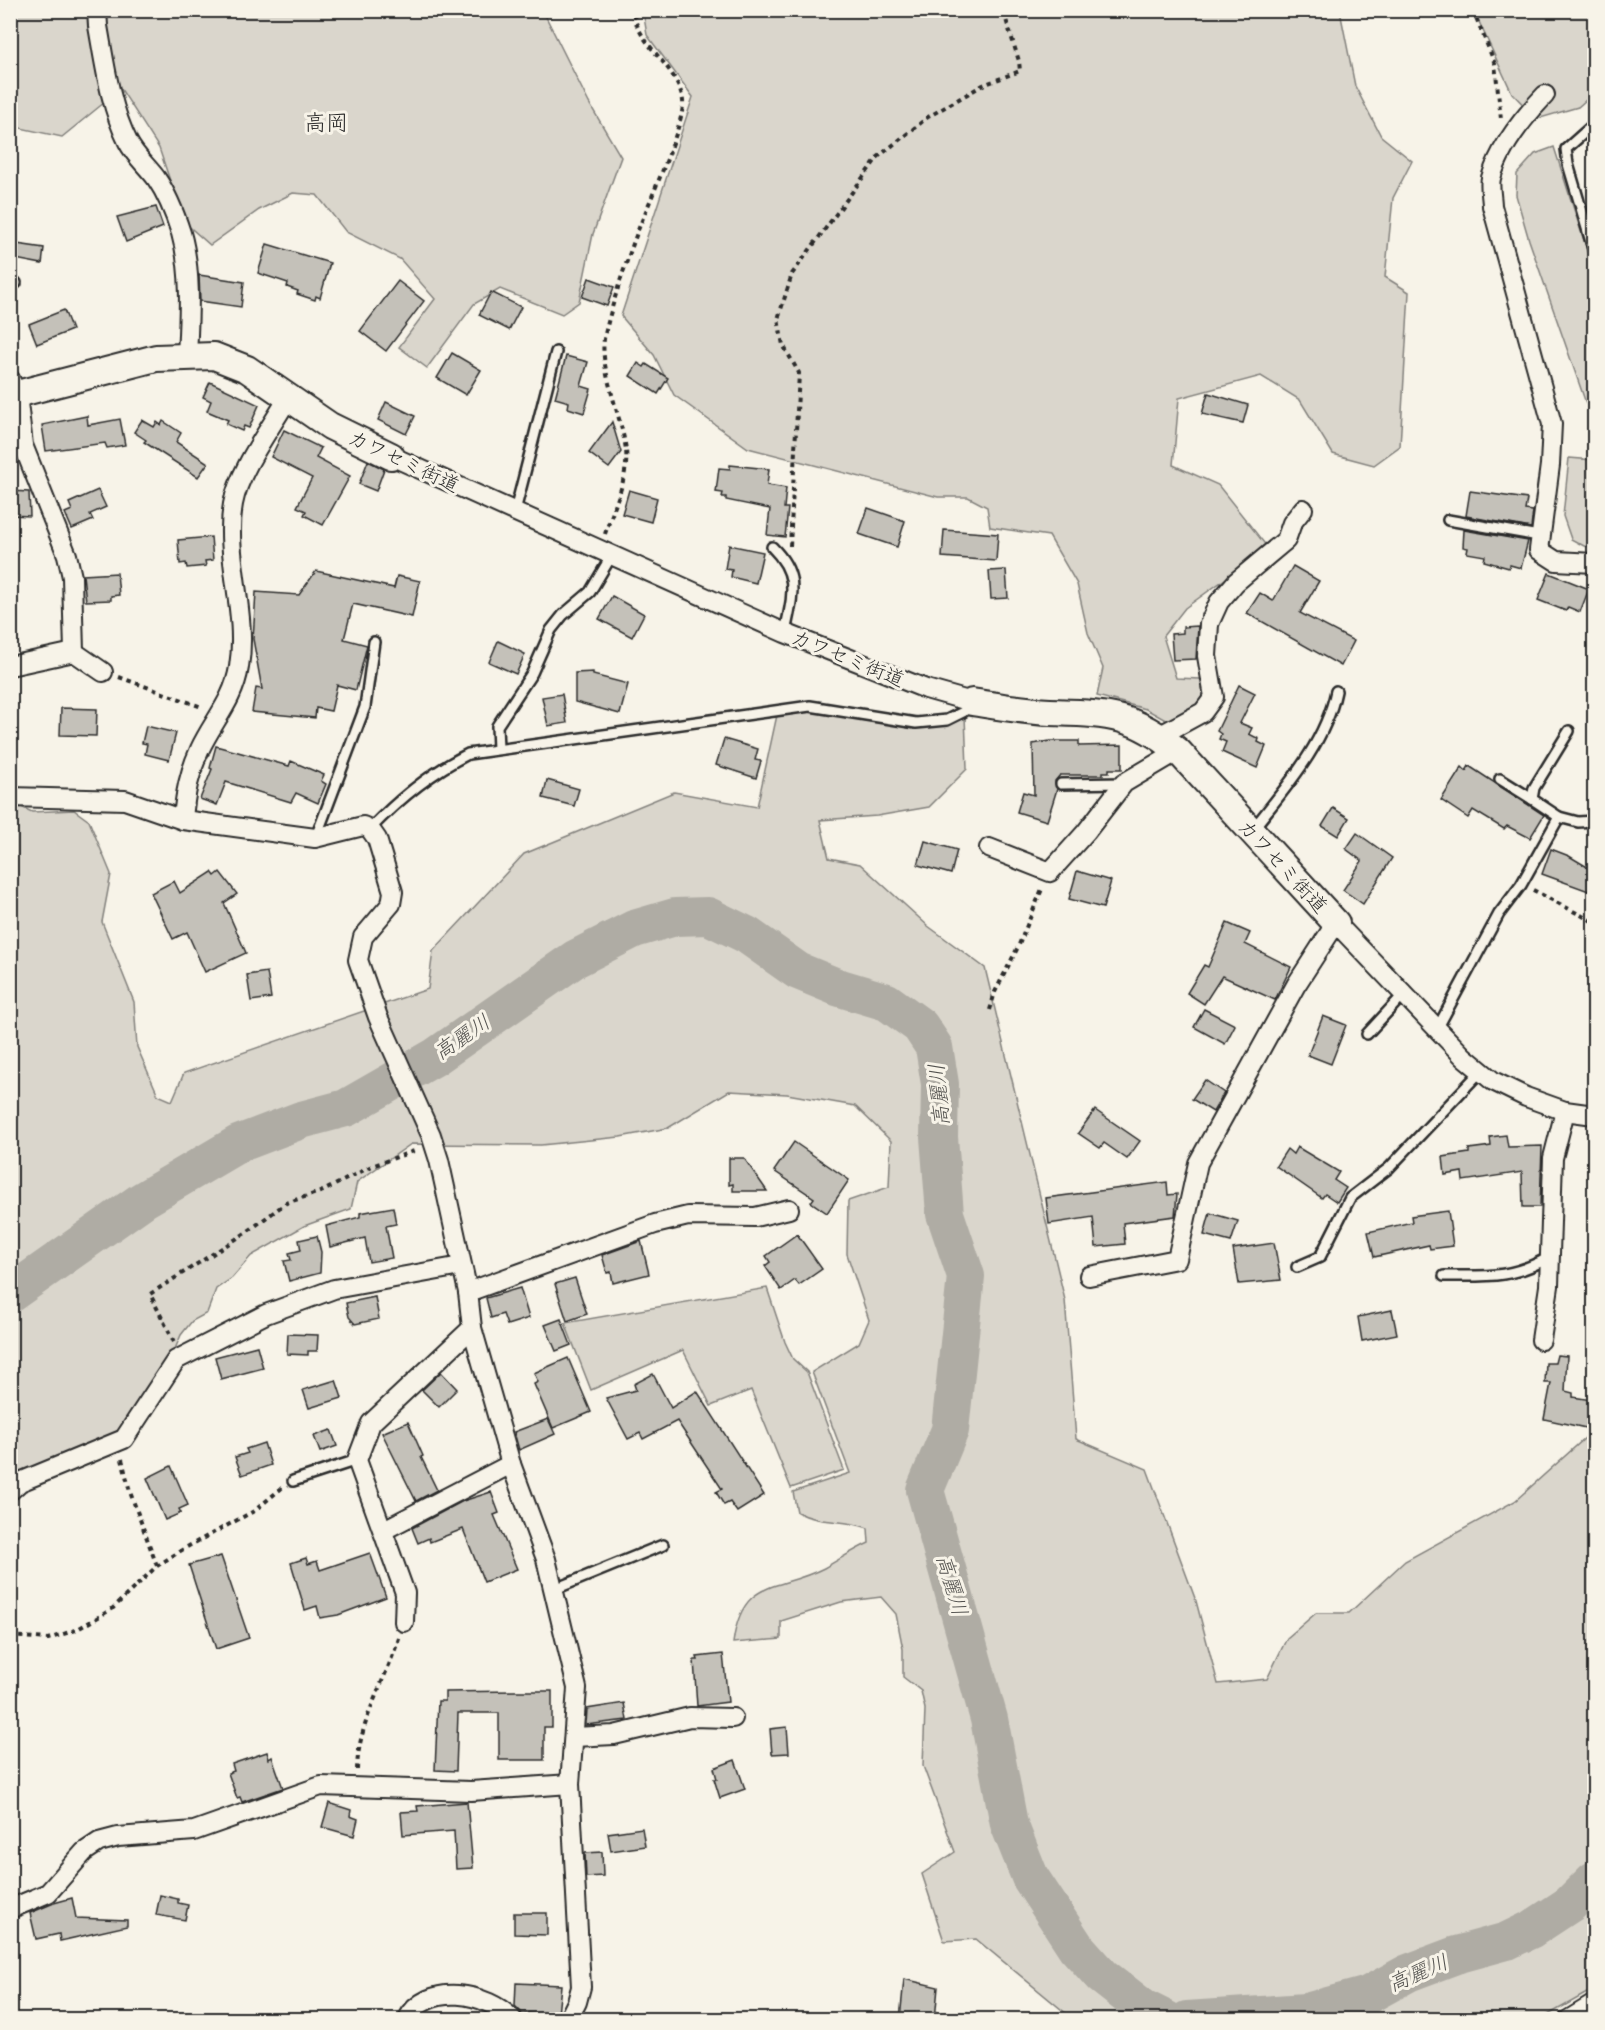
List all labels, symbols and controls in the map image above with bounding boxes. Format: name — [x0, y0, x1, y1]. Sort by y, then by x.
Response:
district label: 高岡 — [304, 108, 348, 139]
street label: カワセミ街道 — [343, 424, 464, 500]
street label: カワセミ街道 — [787, 623, 909, 694]
street label: カワセミ街道 — [1231, 813, 1333, 920]
water label: 高麗川 — [428, 1008, 497, 1067]
water label: 高麗川 — [922, 1062, 957, 1128]
water label: 高麗川 — [929, 1551, 974, 1619]
water label: 高麗川 — [1384, 1948, 1453, 1999]

